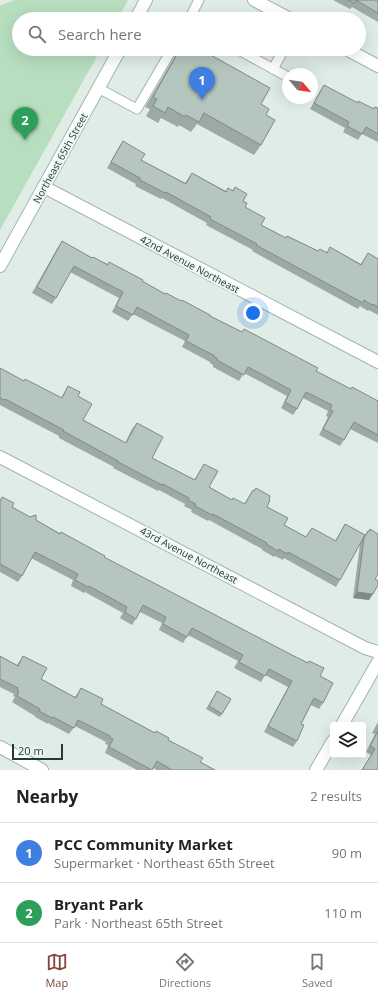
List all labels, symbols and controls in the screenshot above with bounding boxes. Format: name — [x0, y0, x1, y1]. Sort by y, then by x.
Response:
search box — [12, 12, 366, 56]
icon: search — [26, 23, 48, 45]
text: Search here — [58, 24, 142, 44]
pin: 1 — [189, 67, 215, 100]
north arrow — [282, 68, 318, 104]
pin: 2 — [12, 107, 38, 140]
street label: Northeast 65th Street — [29, 110, 91, 206]
street label: 42nd Avenue Northeast — [138, 232, 242, 296]
your location — [243, 303, 263, 323]
street label: 43rd Avenue Northeast — [138, 523, 241, 587]
map controls — [330, 722, 366, 758]
button: layers — [330, 722, 366, 758]
scale bar — [12, 742, 63, 761]
text: 20 m — [18, 743, 44, 758]
text: Nearby — [16, 785, 78, 808]
text: 2 results — [310, 787, 362, 805]
text: PCC Community Market — [54, 834, 233, 854]
text: 1 — [25, 844, 33, 862]
text: 90 m — [332, 844, 362, 862]
text: Supermarket · Northeast 65th Street — [54, 854, 275, 872]
text: Bryant Park — [54, 894, 143, 914]
text: 2 — [25, 904, 33, 922]
text: 110 m — [324, 904, 362, 922]
text: Park · Northeast 65th Street — [54, 914, 223, 932]
tab: Map — [45, 951, 68, 990]
tab: Directions — [159, 951, 211, 990]
tab: Saved — [302, 951, 333, 990]

